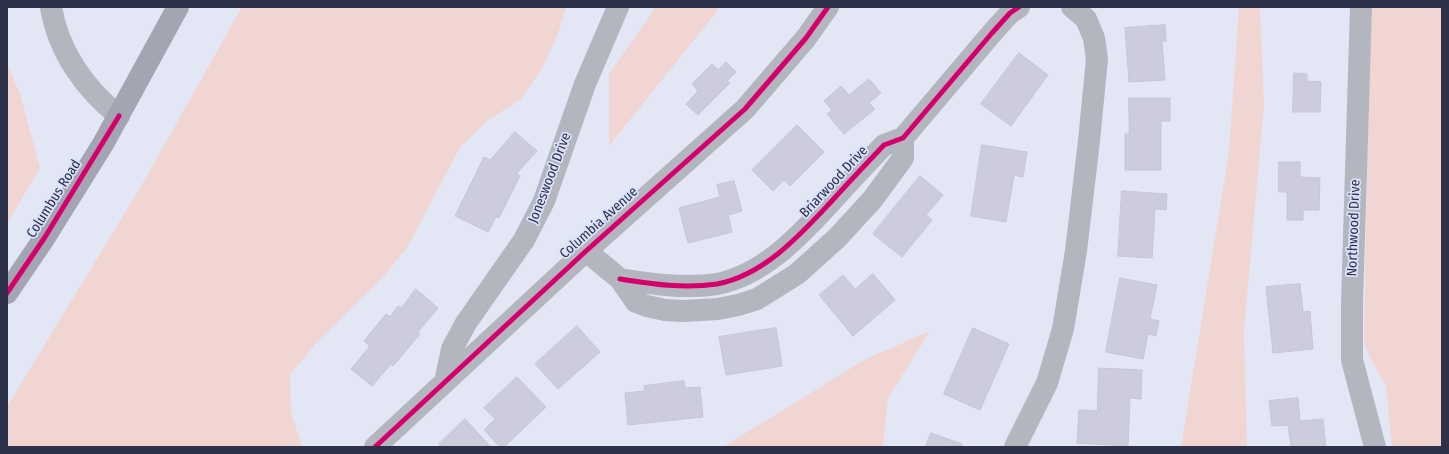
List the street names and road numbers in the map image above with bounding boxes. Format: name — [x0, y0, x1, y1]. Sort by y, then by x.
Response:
street label: Joneswood Drive — [525, 130, 575, 226]
street label: Briarwood Drive — [796, 143, 872, 221]
street label: Columbus Road — [23, 157, 85, 241]
street label: Northwood Drive — [1344, 179, 1364, 277]
street label: Columbia Avenue — [557, 184, 641, 262]

